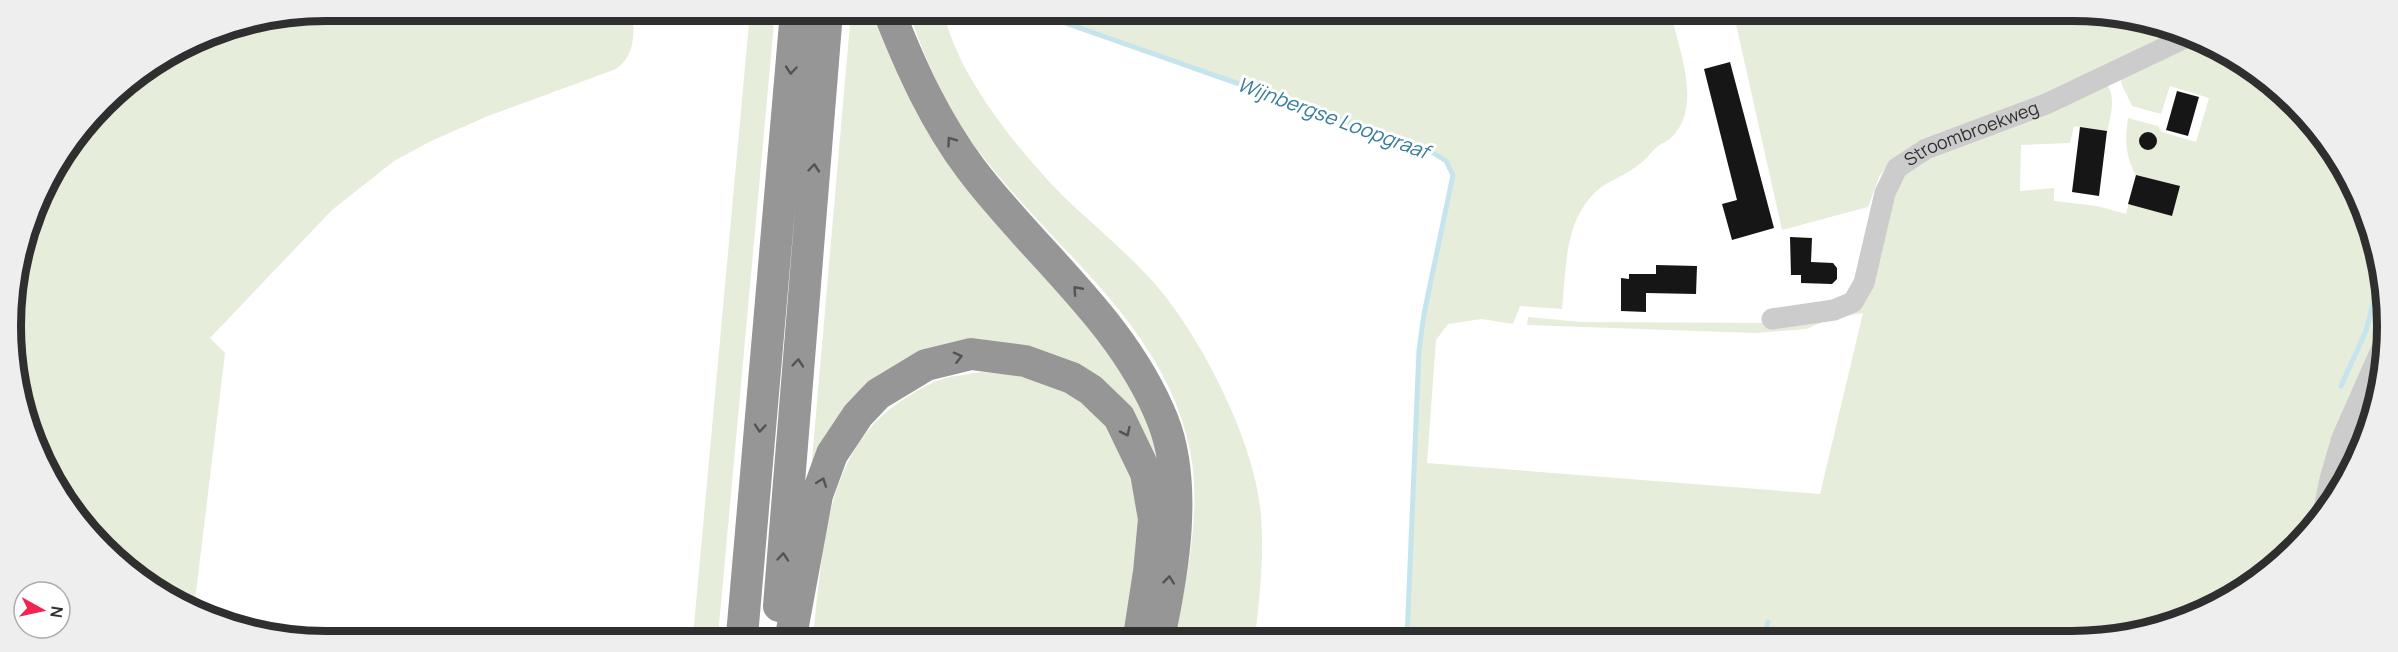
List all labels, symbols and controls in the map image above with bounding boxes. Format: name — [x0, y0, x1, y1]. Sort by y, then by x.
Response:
one-way arrow — [785, 66, 798, 75]
water label: Wijnbergse Loopgraaf — [1234, 70, 1436, 166]
street label: Stroombroekweg — [1899, 95, 2042, 171]
one-way arrow — [947, 136, 958, 147]
one-way arrow — [807, 164, 820, 173]
one-way arrow — [1073, 286, 1084, 296]
one-way arrow — [953, 351, 963, 364]
one-way arrow — [792, 358, 805, 367]
one-way arrow — [753, 424, 766, 433]
one-way arrow — [1118, 425, 1130, 436]
one-way arrow — [814, 477, 827, 488]
one-way arrow — [776, 553, 789, 562]
one-way arrow — [1163, 575, 1175, 584]
north arrow — [12, 580, 72, 640]
text: N — [45, 605, 69, 619]

